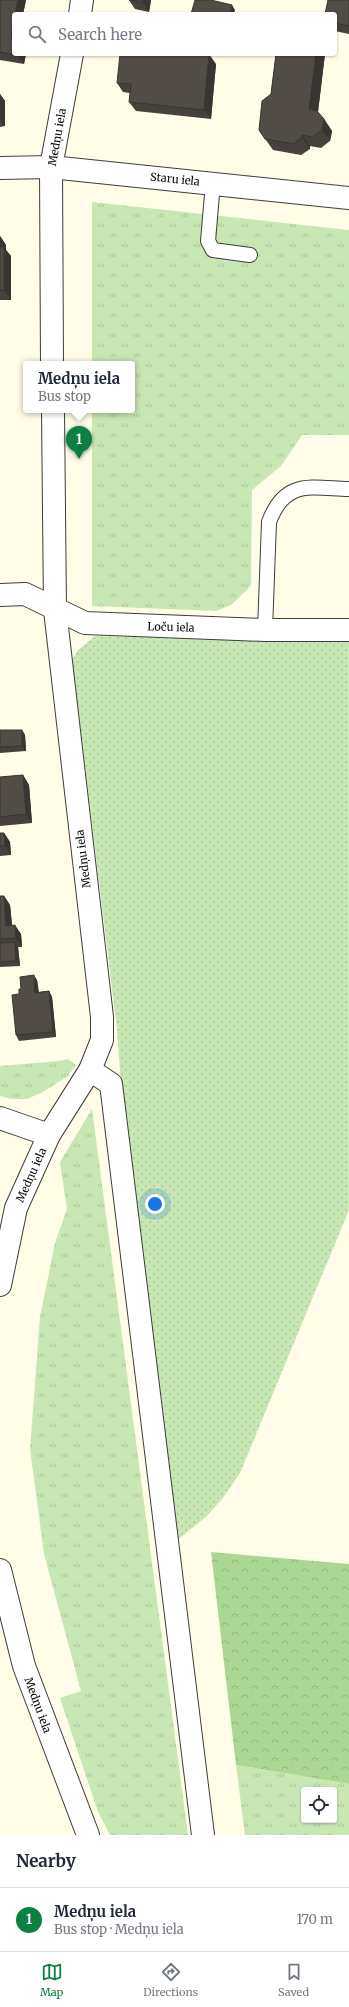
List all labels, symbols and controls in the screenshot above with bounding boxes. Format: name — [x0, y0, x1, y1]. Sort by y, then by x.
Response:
search box — [12, 12, 337, 56]
icon: search — [26, 23, 48, 45]
text: Search here — [58, 25, 142, 44]
street label: Medņu iela — [45, 107, 69, 167]
street label: Staru iela — [150, 169, 201, 189]
popup — [23, 361, 135, 413]
text: Medņu iela — [38, 369, 120, 388]
text: Bus stop — [38, 388, 91, 405]
pin: 1 — [66, 426, 92, 459]
street label: Loču iela — [147, 619, 195, 635]
street label: Medņu iela — [72, 829, 94, 889]
street label: Medņu iela — [13, 1145, 49, 1205]
your location — [145, 1194, 165, 1214]
street label: Medņu iela — [21, 1675, 55, 1735]
map controls — [301, 1787, 337, 1823]
button: locate — [301, 1787, 337, 1823]
text: Nearby — [16, 1850, 76, 1872]
text: Medņu iela — [54, 1902, 136, 1921]
text: 1 — [26, 1911, 32, 1928]
text: 170 m — [296, 1911, 333, 1928]
text: Bus stop · Medņu iela — [54, 1921, 184, 1938]
tab: Map — [40, 1961, 63, 1999]
tab: Directions — [143, 1961, 198, 1999]
tab: Saved — [278, 1961, 309, 1999]

